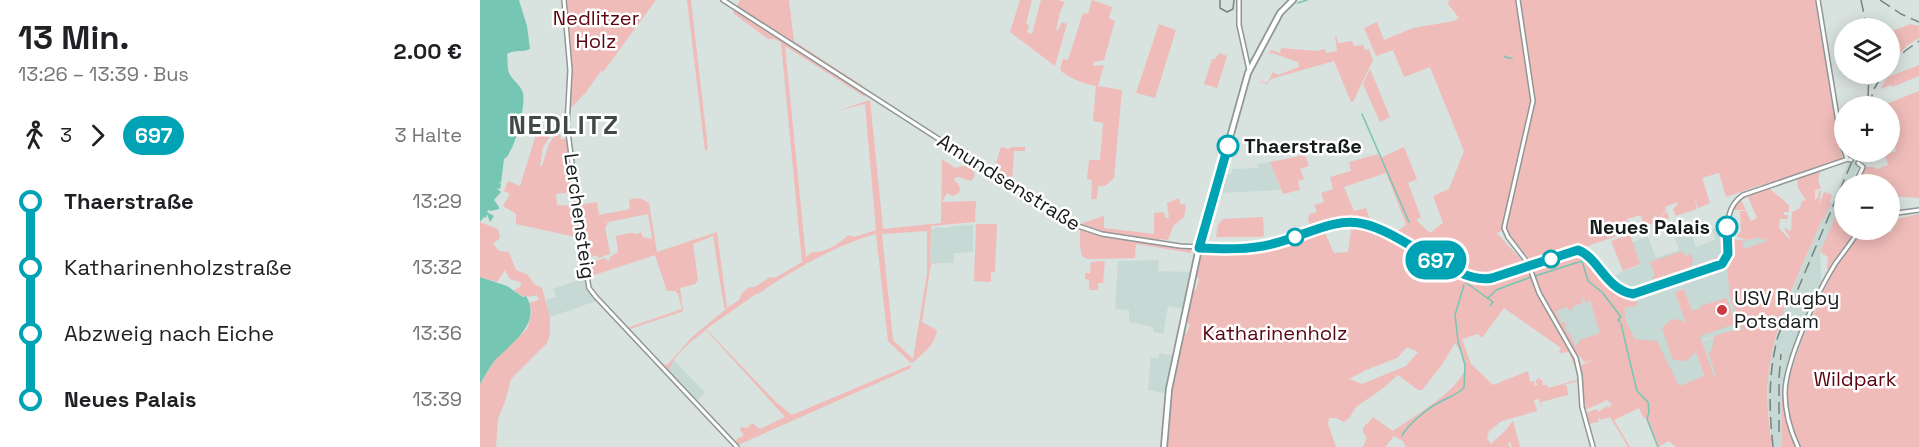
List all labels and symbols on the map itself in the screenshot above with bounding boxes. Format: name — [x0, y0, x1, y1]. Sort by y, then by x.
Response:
park label: Nedlitzer Holz — [553, 5, 639, 54]
district label: NEDLITZ — [509, 108, 619, 142]
street label: Amundsenstraße — [932, 127, 1086, 237]
place label: Thaerstraße — [1244, 133, 1362, 159]
marker: Thaerstraße — [1217, 135, 1239, 157]
street label: Lerchensteig — [558, 151, 602, 281]
place label: Neues Palais — [1590, 214, 1710, 240]
marker: Neues Palais — [1716, 216, 1738, 238]
unlabelled marker — [1286, 228, 1304, 246]
line badge: 697 — [1402, 240, 1470, 280]
unlabelled marker — [1542, 250, 1560, 268]
place label: USV Rugby Potsdam — [1734, 285, 1839, 334]
marker: USV Rugby Potsdam — [1715, 303, 1729, 317]
park label: Katharinenholz — [1203, 320, 1347, 346]
park label: Wildpark — [1814, 366, 1897, 392]

